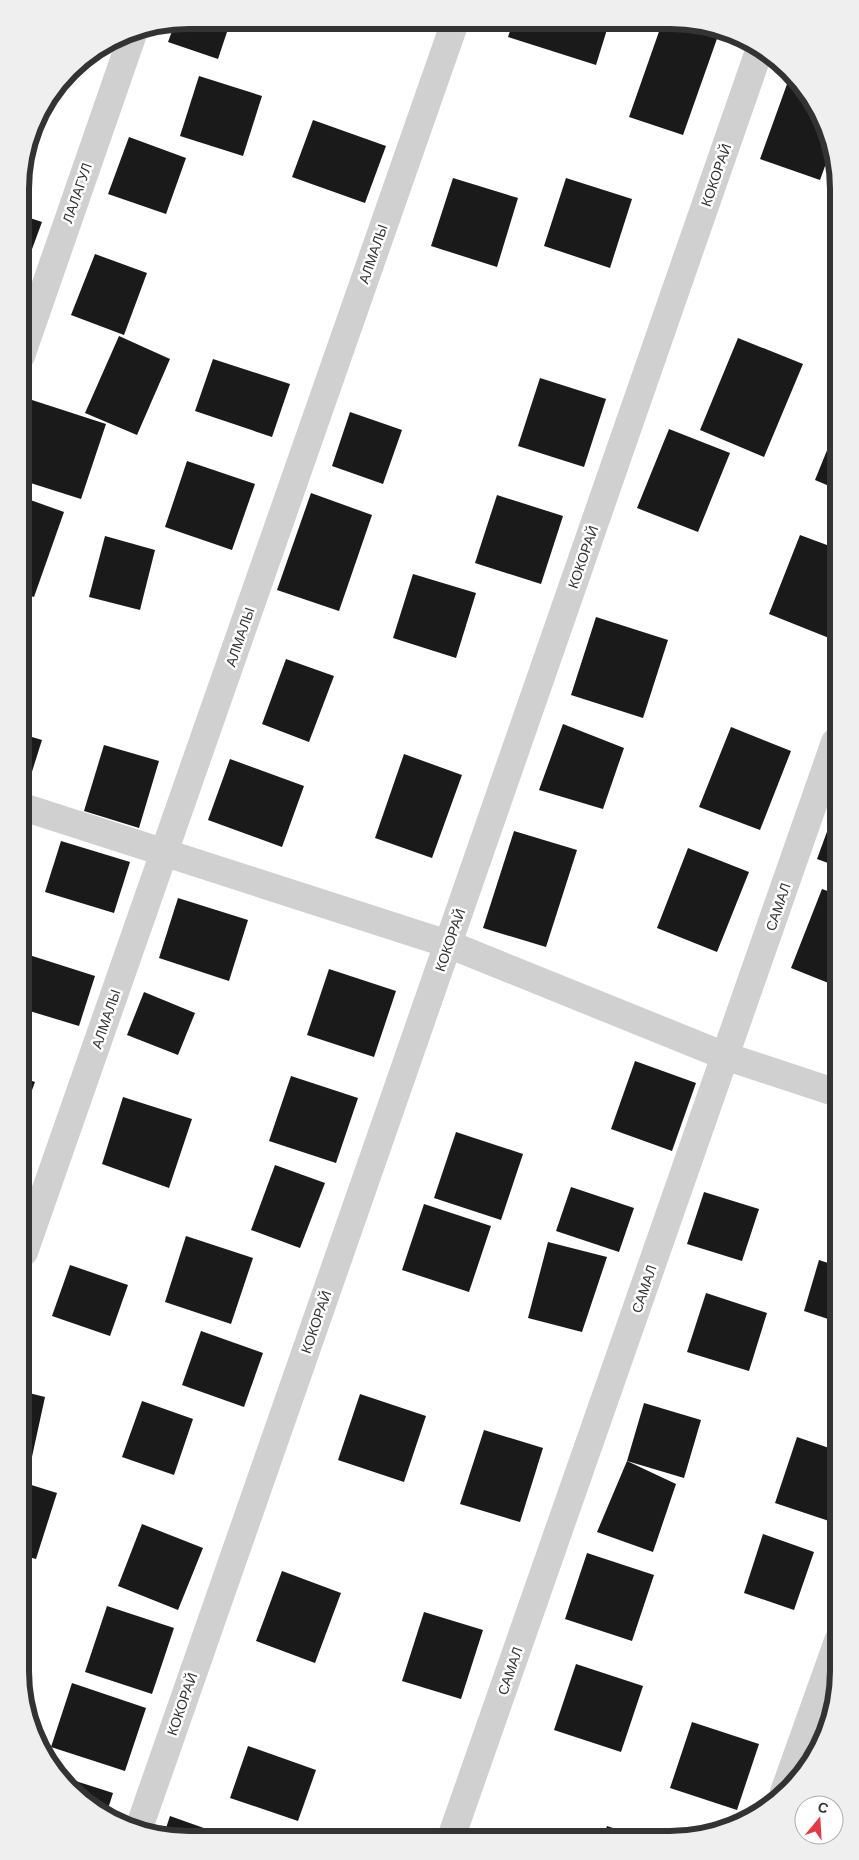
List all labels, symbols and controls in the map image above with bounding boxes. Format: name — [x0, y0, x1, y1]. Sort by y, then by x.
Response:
street label: КОКОРАЙ — [697, 141, 735, 209]
street label: ЛАЛАГУЛ — [58, 160, 96, 226]
street label: АЛМАЛЫ — [354, 222, 392, 286]
street label: КОКОРАЙ — [564, 523, 602, 591]
street label: АЛМАЛЫ — [221, 605, 259, 669]
street label: САМАЛ — [761, 881, 795, 933]
street label: КОКОРАЙ — [431, 906, 469, 974]
street label: АЛМАЛЫ — [87, 987, 125, 1051]
street label: САМАЛ — [627, 1263, 661, 1315]
street label: КОКОРАЙ — [297, 1288, 335, 1356]
street label: САМАЛ — [493, 1645, 527, 1697]
street label: КОКОРАЙ — [163, 1670, 201, 1738]
north arrow — [794, 1795, 844, 1845]
text: С — [815, 1798, 831, 1818]

